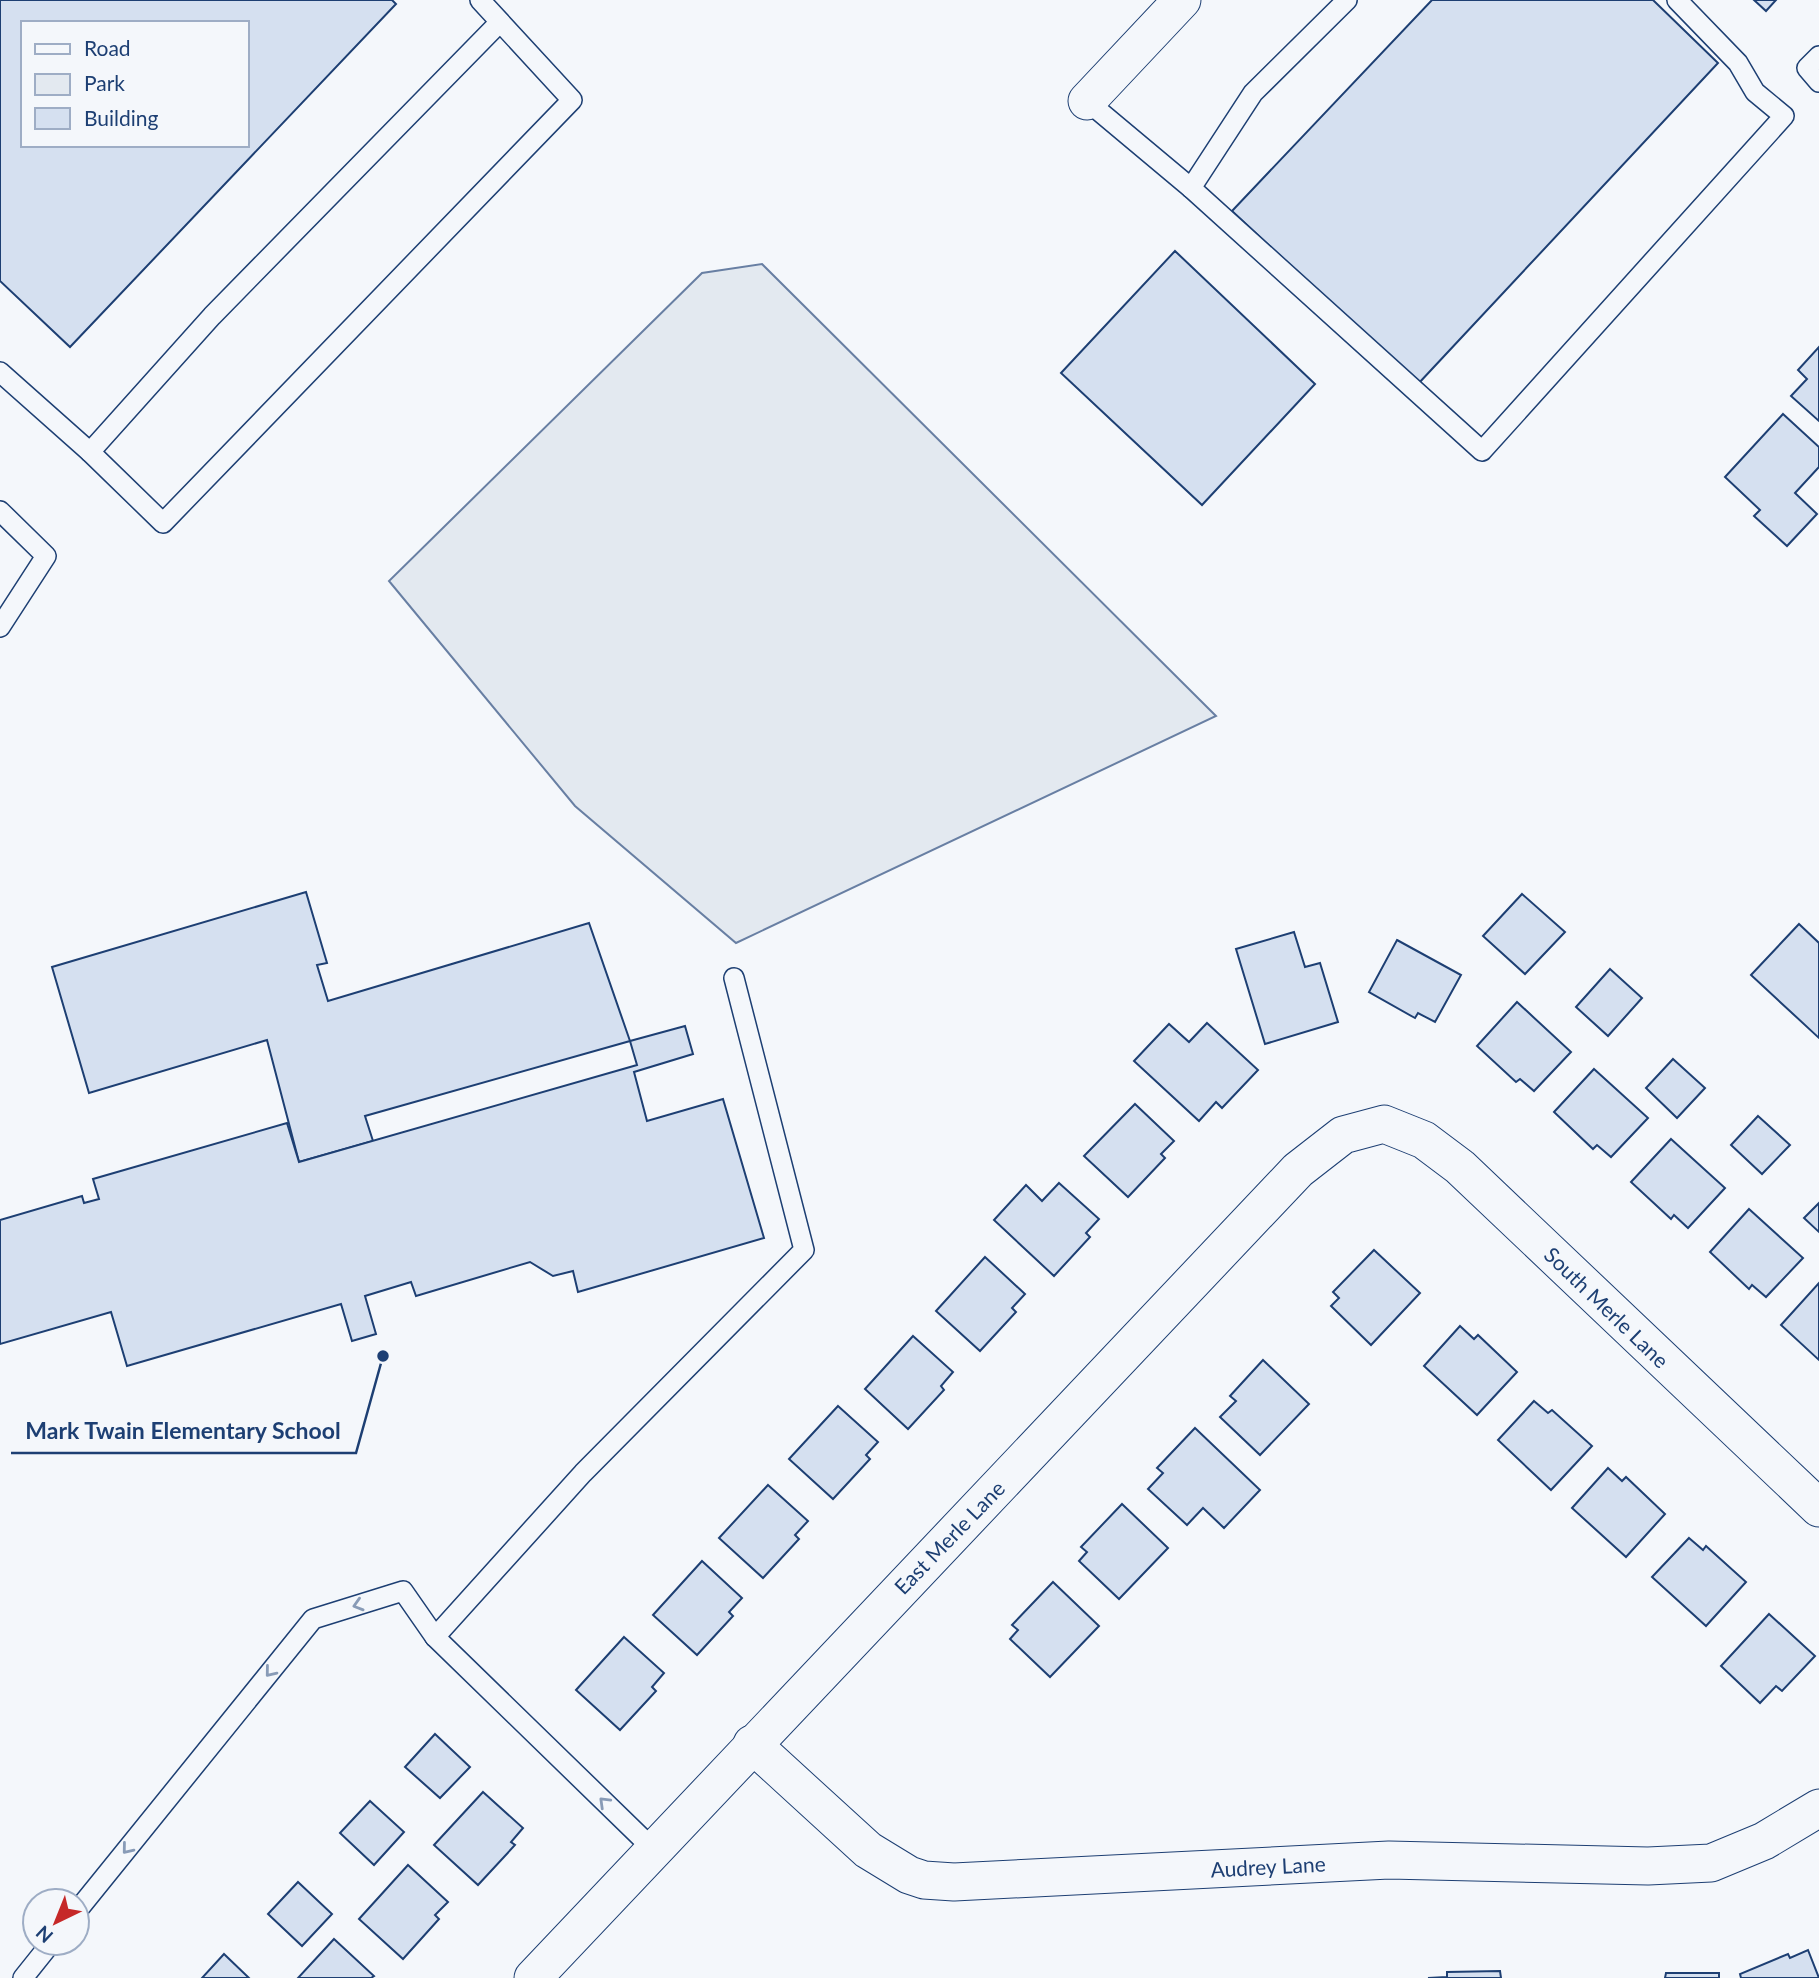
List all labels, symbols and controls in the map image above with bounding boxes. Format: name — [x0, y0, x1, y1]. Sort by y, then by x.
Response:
legend — [21, 21, 248, 147]
text: Road — [84, 35, 131, 60]
text: Park — [84, 70, 125, 95]
text: Building — [84, 105, 159, 130]
street label: South Merle Lane — [1540, 1241, 1674, 1373]
callout: Mark Twain Elementary School — [11, 1409, 356, 1453]
text: Mark Twain Elementary School — [25, 1416, 341, 1444]
street label: East Merle Lane — [889, 1475, 1009, 1599]
one-way arrow — [352, 1597, 364, 1612]
one-way arrow — [266, 1664, 278, 1677]
one-way arrow — [599, 1797, 612, 1810]
one-way arrow — [123, 1841, 135, 1854]
street label: Audrey Lane — [1210, 1851, 1326, 1881]
north arrow — [21, 1887, 91, 1957]
text: N — [31, 1921, 57, 1948]

